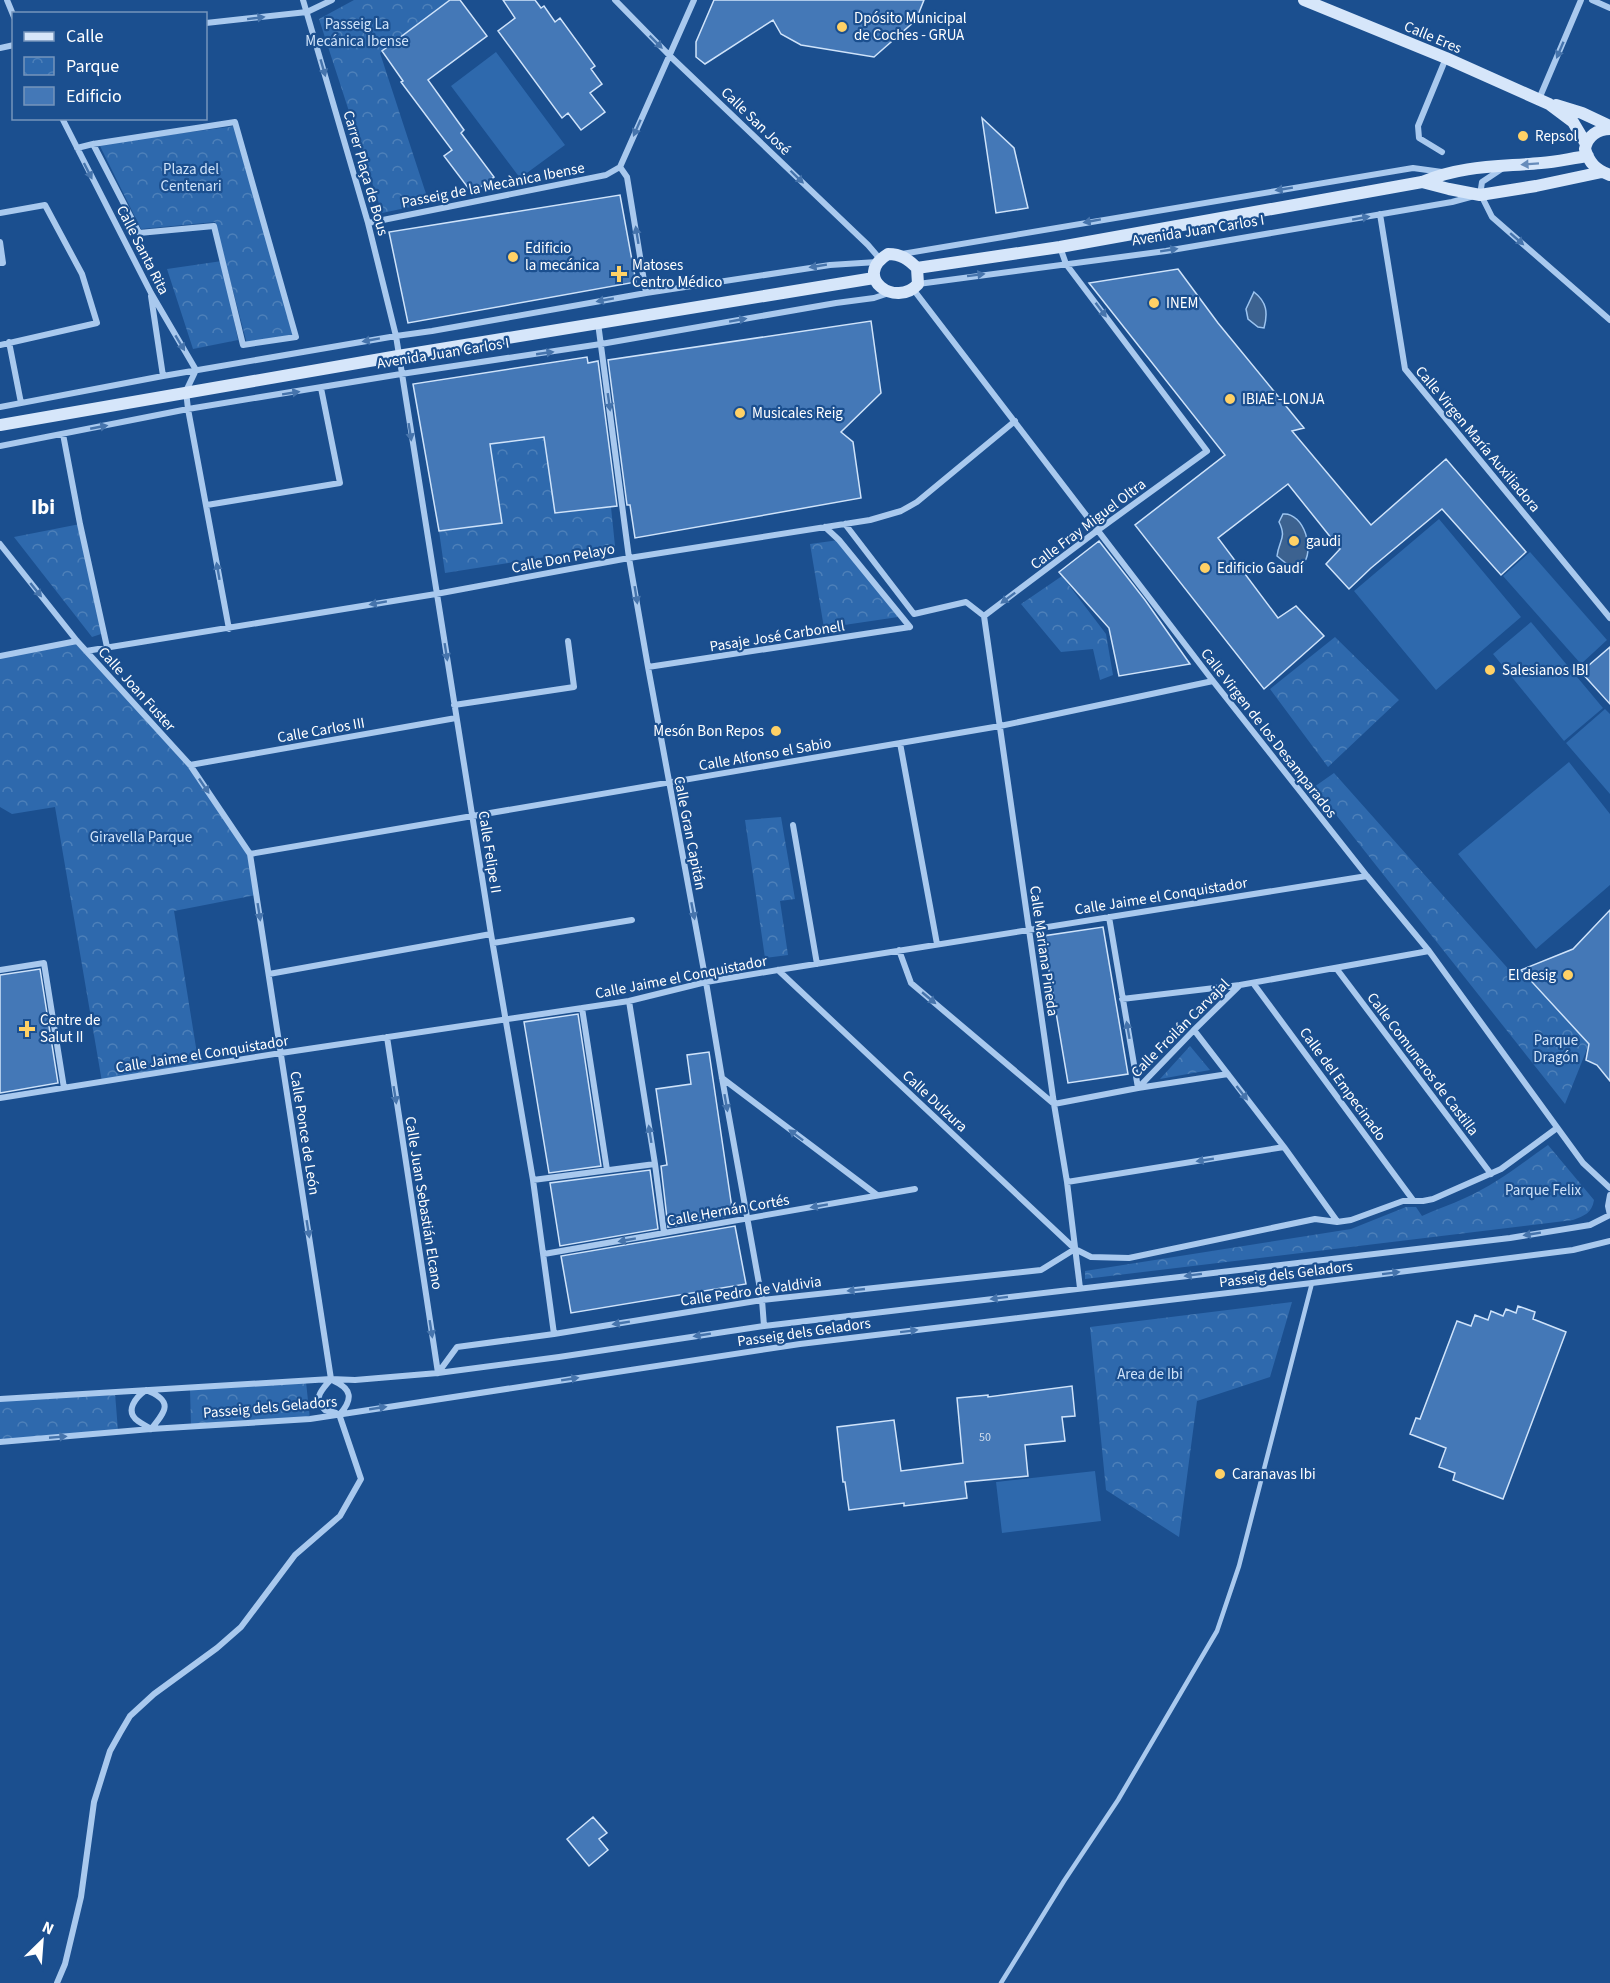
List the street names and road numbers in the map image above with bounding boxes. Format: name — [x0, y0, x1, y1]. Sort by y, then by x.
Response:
street label: Calle Eres — [1401, 16, 1465, 59]
street label: Calle San José — [716, 83, 795, 160]
street label: Carrer Plaça de Bous — [338, 108, 393, 238]
street label: Passeig de la Mecànica Ibense — [400, 157, 586, 214]
street label: Calle Santa Rita — [111, 202, 174, 299]
street label: Avenida Juan Carlos I — [1130, 210, 1266, 251]
street label: Avenida Juan Carlos I — [375, 333, 511, 374]
street label: Calle Virgen María Auxiliadora — [1410, 362, 1545, 517]
street label: Calle Fray Miguel Oltra — [1026, 474, 1150, 575]
street label: Calle Don Pelayo — [510, 538, 617, 579]
street label: Pasaje José Carbonell — [708, 615, 846, 658]
street label: Calle Joan Fuster — [93, 643, 181, 737]
street label: Calle Virgen de los Desamparados — [1196, 644, 1342, 823]
street label: Calle Carlos III — [276, 712, 367, 749]
street label: Calle Alfonso el Sabio — [697, 733, 833, 776]
street label: Calle Gran Capitán — [668, 774, 711, 892]
street label: Calle Felipe II — [473, 809, 506, 895]
street label: Calle Jaime el Conquistador — [1073, 872, 1250, 921]
street label: Calle Mariana Pineda — [1024, 884, 1063, 1018]
street label: Calle Jaime el Conquistador — [593, 950, 770, 1004]
street label: Calle Froilán Carvajal — [1126, 974, 1235, 1082]
street label: Calle Comuneros de Castilla — [1362, 988, 1483, 1140]
street label: Calle del Empecinado — [1294, 1023, 1391, 1145]
street label: Calle Jaime el Conquistador — [114, 1030, 291, 1079]
street label: Calle Dulzura — [897, 1066, 972, 1137]
street label: Calle Ponce de León — [284, 1070, 325, 1197]
street label: Calle Juan Sebastián Elcano — [399, 1115, 448, 1291]
street label: Calle Hernán Cortés — [665, 1189, 791, 1232]
street label: Passeig dels Geladors — [1218, 1256, 1354, 1293]
street label: Calle Pedro de Valdivia — [679, 1271, 823, 1312]
street label: Passeig dels Geladors — [736, 1313, 872, 1352]
street label: Passeig dels Geladors — [202, 1391, 338, 1424]

